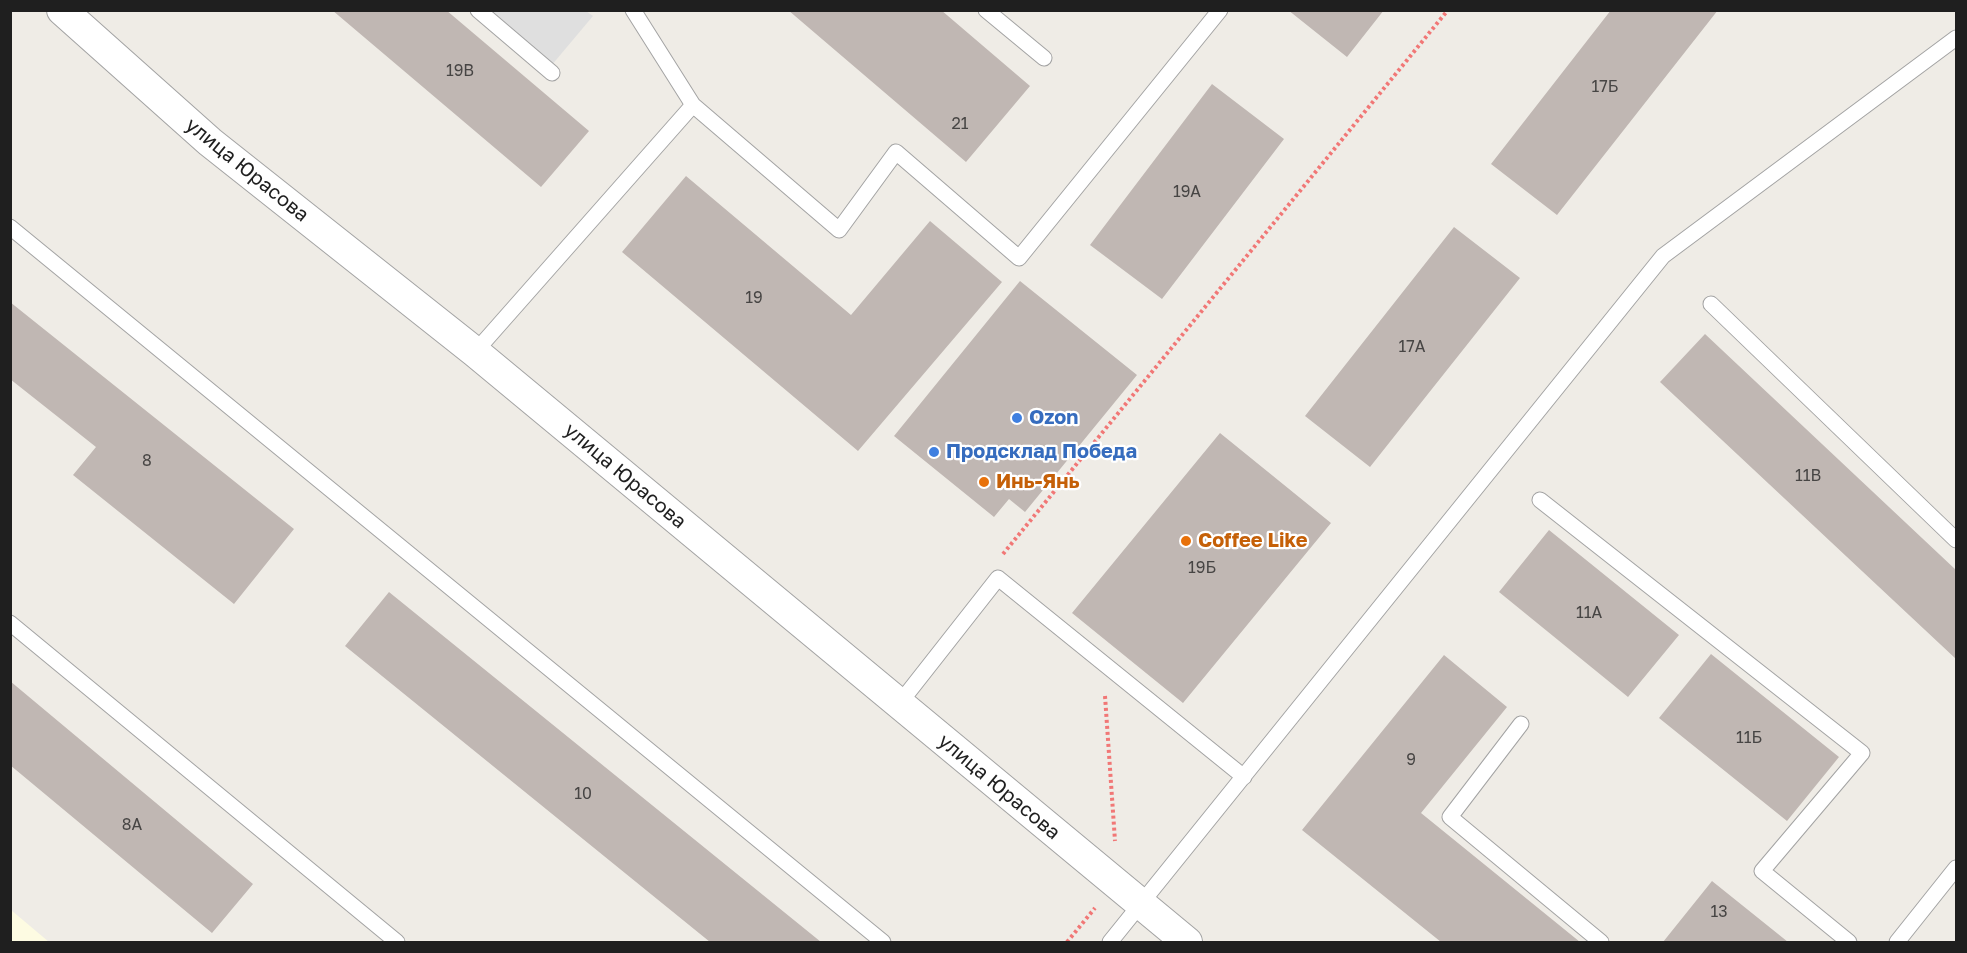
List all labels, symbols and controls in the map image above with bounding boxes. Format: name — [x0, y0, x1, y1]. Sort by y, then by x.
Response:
house number: 19В — [446, 61, 474, 81]
house number: 17Б — [1592, 77, 1618, 97]
street label: улица Юрасова — [181, 113, 313, 227]
house number: 21 — [951, 114, 969, 134]
house number: 19А — [1173, 182, 1201, 202]
house number: 19 — [745, 288, 763, 308]
house number: 17А — [1399, 337, 1425, 357]
place label: Ozon — [1029, 406, 1078, 430]
marker: Ozon — [1010, 411, 1024, 425]
street label: улица Юрасова — [559, 418, 691, 534]
place label: Продсклад Победа — [946, 440, 1137, 464]
marker: Продсклад Победа — [927, 445, 941, 459]
house number: 8 — [142, 451, 152, 471]
house number: 11В — [1795, 466, 1821, 486]
place label: Инь-Янь — [996, 470, 1080, 494]
marker: Инь-Янь — [977, 475, 991, 489]
place label: Coffee Like — [1198, 529, 1307, 553]
marker: Coffee Like — [1179, 534, 1193, 548]
house number: 19Б — [1188, 558, 1216, 578]
house number: 11А — [1576, 603, 1602, 623]
house number: 11Б — [1736, 728, 1762, 748]
street label: улица Юрасова — [933, 729, 1065, 845]
house number: 9 — [1406, 750, 1416, 770]
house number: 10 — [574, 784, 592, 804]
house number: 8А — [122, 815, 142, 835]
house number: 13 — [1710, 902, 1728, 922]

